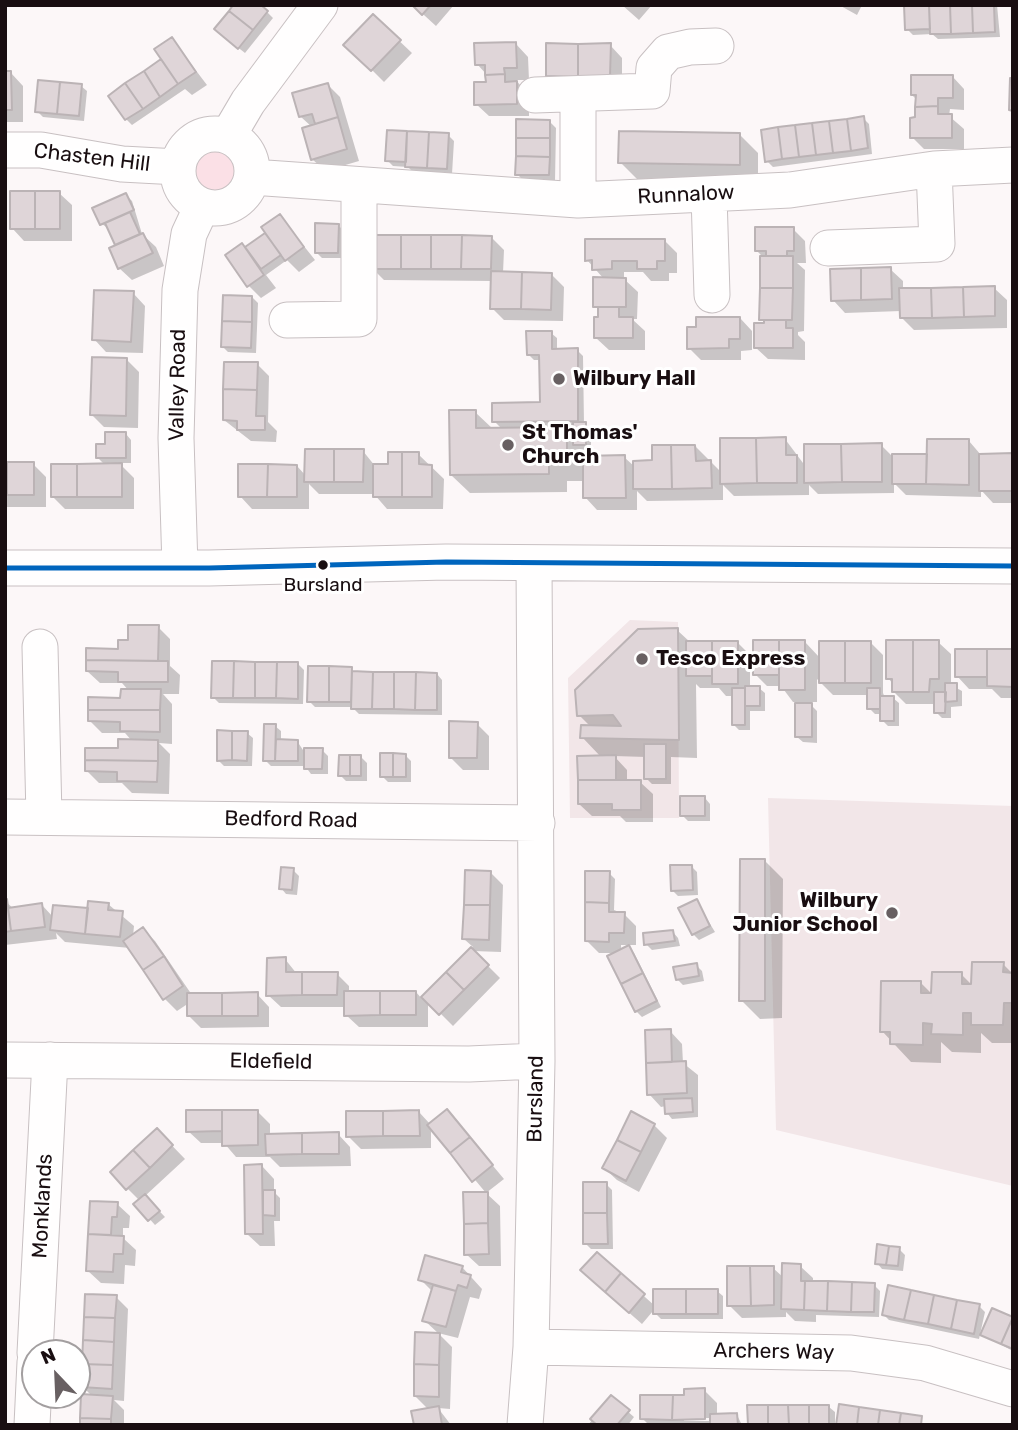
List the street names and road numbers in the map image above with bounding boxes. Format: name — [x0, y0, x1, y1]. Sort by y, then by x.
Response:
street label: Chasten Hill — [32, 138, 152, 178]
street label: Runnalow — [637, 180, 735, 210]
street label: Valley Road — [164, 329, 192, 441]
street label: Bedford Road — [224, 806, 358, 834]
street label: Eldefield — [229, 1049, 313, 1075]
street label: Bursland — [523, 1055, 549, 1143]
street label: Monklands — [28, 1153, 58, 1259]
street label: Archers Way — [713, 1338, 835, 1366]

